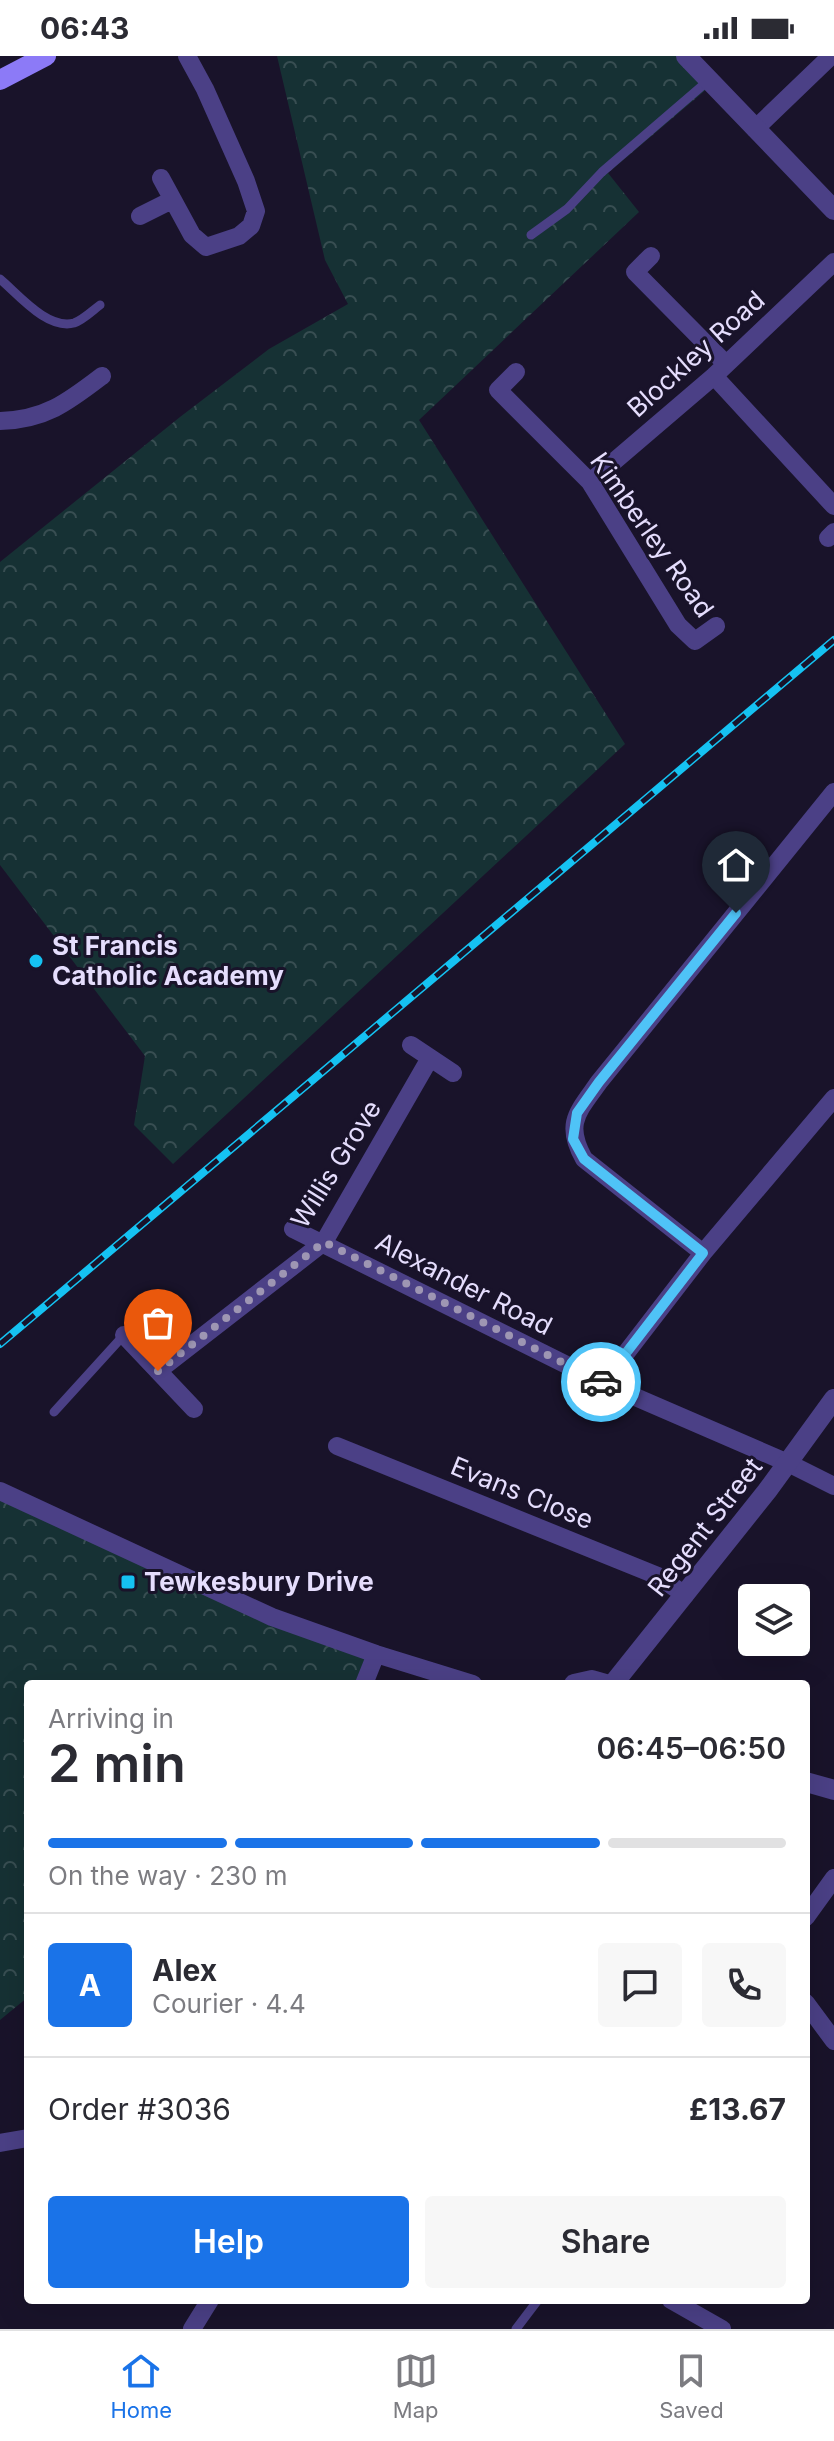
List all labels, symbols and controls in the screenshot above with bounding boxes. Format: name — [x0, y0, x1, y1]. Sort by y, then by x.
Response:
text: 06:43 — [40, 10, 129, 46]
street label: Blockley Road — [621, 284, 771, 423]
street label: Kimberley Road — [584, 446, 721, 623]
pin — [702, 831, 770, 913]
icon: home — [714, 843, 758, 887]
place label: St Francis Catholic Academy — [52, 930, 284, 991]
marker: St Francis Catholic Academy — [27, 952, 45, 970]
street label: Willis Grove — [284, 1094, 387, 1233]
street label: Alexander Road — [371, 1226, 558, 1341]
pin — [124, 1289, 192, 1371]
icon: bag — [136, 1301, 180, 1345]
courier — [561, 1342, 641, 1422]
icon: car — [579, 1360, 623, 1404]
street label: Evans Close — [446, 1450, 598, 1535]
street label: Regent Street — [641, 1451, 768, 1602]
place label: Tewkesbury Drive — [144, 1566, 374, 1597]
marker: Tewkesbury Drive — [119, 1573, 137, 1591]
map controls — [738, 1584, 810, 1656]
button: layers — [738, 1584, 810, 1656]
text: Arriving in — [48, 1703, 174, 1734]
text: 06:45–06:50 — [596, 1730, 786, 1766]
text: 2 min — [48, 1732, 186, 1795]
text: On the way · 230 m — [48, 1860, 288, 1891]
button: chat — [598, 1943, 682, 2027]
button: phone — [702, 1943, 786, 2027]
text: Alex — [152, 1952, 217, 1988]
text: A — [79, 1967, 101, 2003]
text: Courier · 4.4 — [152, 1988, 306, 2019]
text: Order #3036 — [48, 2091, 231, 2127]
text: £13.67 — [689, 2091, 786, 2127]
button: Help — [48, 2196, 409, 2288]
button: Share — [425, 2196, 786, 2288]
tab: Home — [110, 2349, 172, 2423]
tab: Map — [393, 2349, 438, 2423]
tab: Saved — [659, 2349, 724, 2423]

